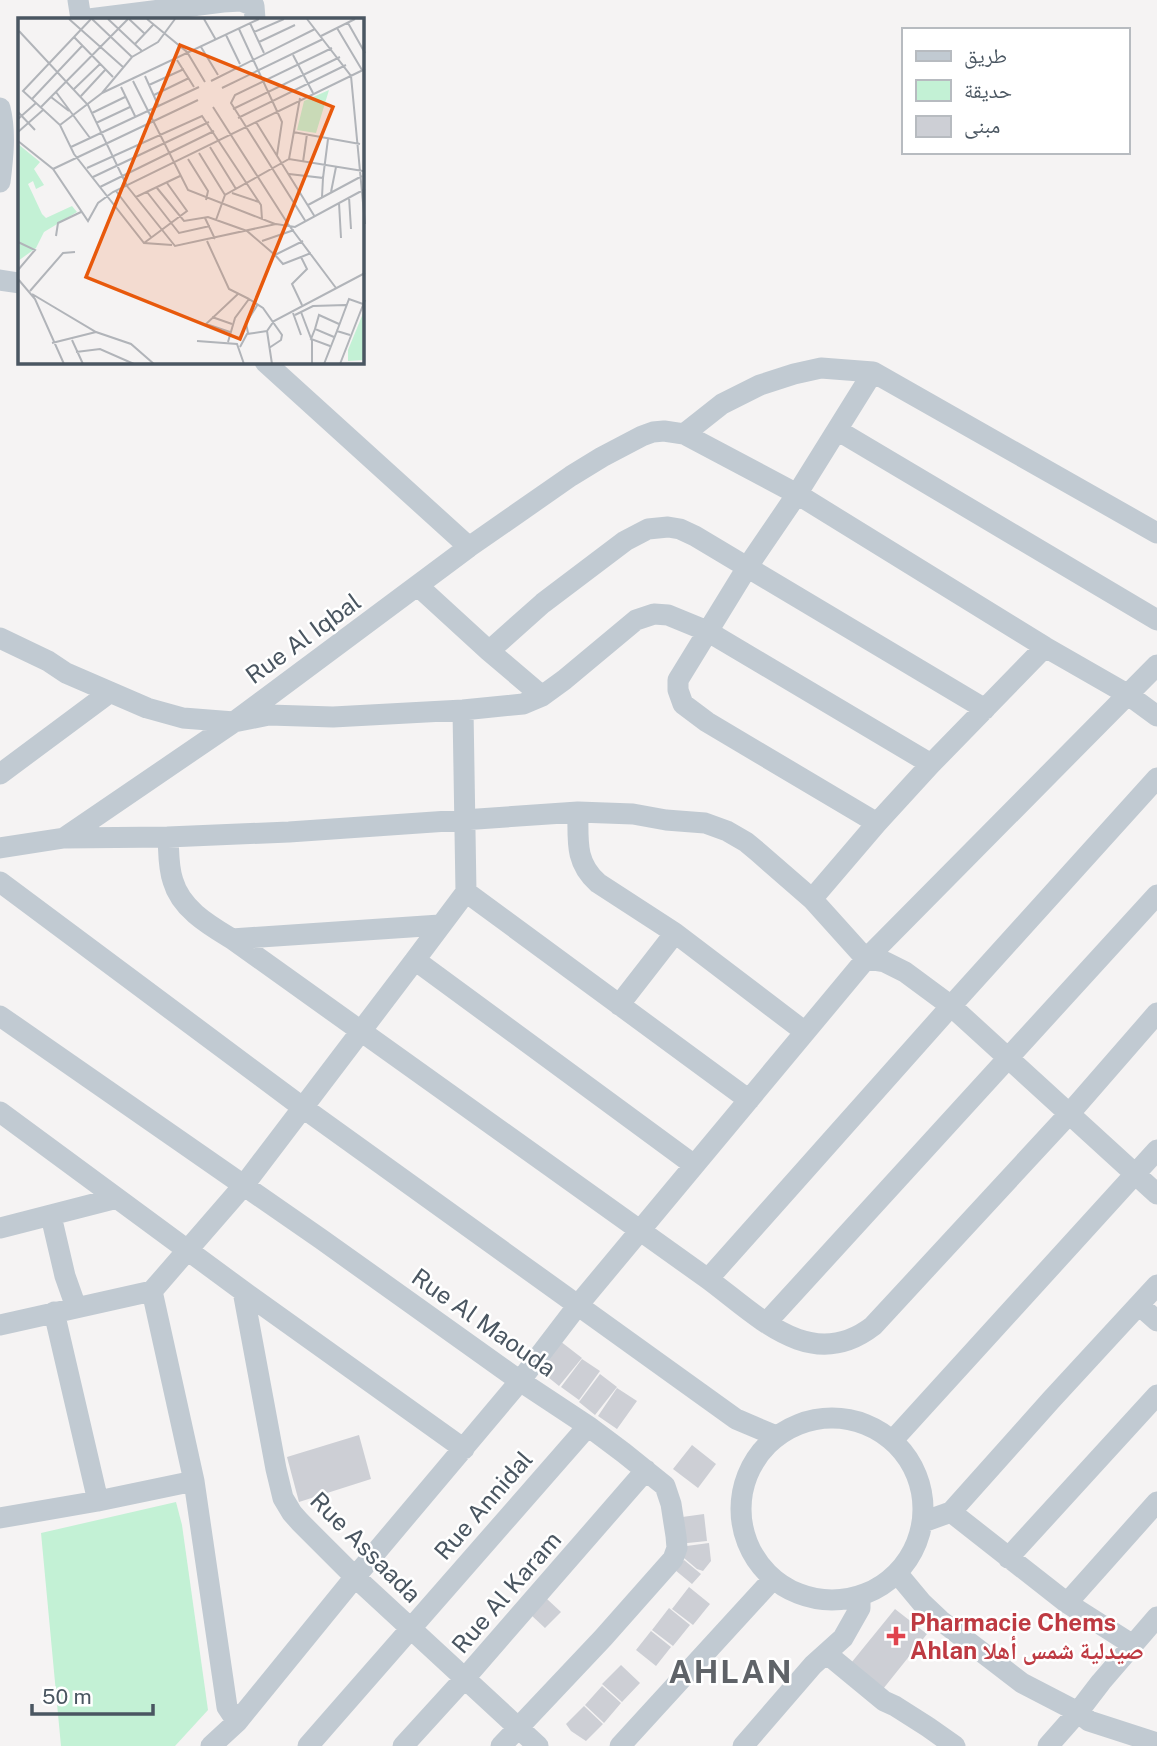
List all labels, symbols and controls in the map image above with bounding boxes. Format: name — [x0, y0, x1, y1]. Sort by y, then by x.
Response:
inset map — [18, 18, 364, 364]
legend — [902, 28, 1129, 154]
text: طريق — [964, 43, 1007, 69]
text: حديقة — [964, 78, 1012, 103]
text: مبنى — [964, 113, 1000, 139]
street label: Rue Al Iqbal — [240, 587, 366, 689]
street label: Rue Al Maouda — [407, 1262, 561, 1382]
street label: Rue Annidal — [428, 1445, 538, 1565]
street label: Rue Assaada — [305, 1486, 427, 1608]
street label: Rue Al Karam — [446, 1526, 566, 1658]
place label: Pharmacie Chems Ahlan صيدلية شمس أهلا — [910, 1608, 1144, 1665]
marker: Pharmacie Chems Ahlan صيدلية شمس أهلا — [888, 1628, 904, 1644]
district label: AHLAN — [668, 1653, 794, 1690]
scale bar — [32, 1672, 152, 1716]
text: 50 m — [42, 1684, 92, 1709]

